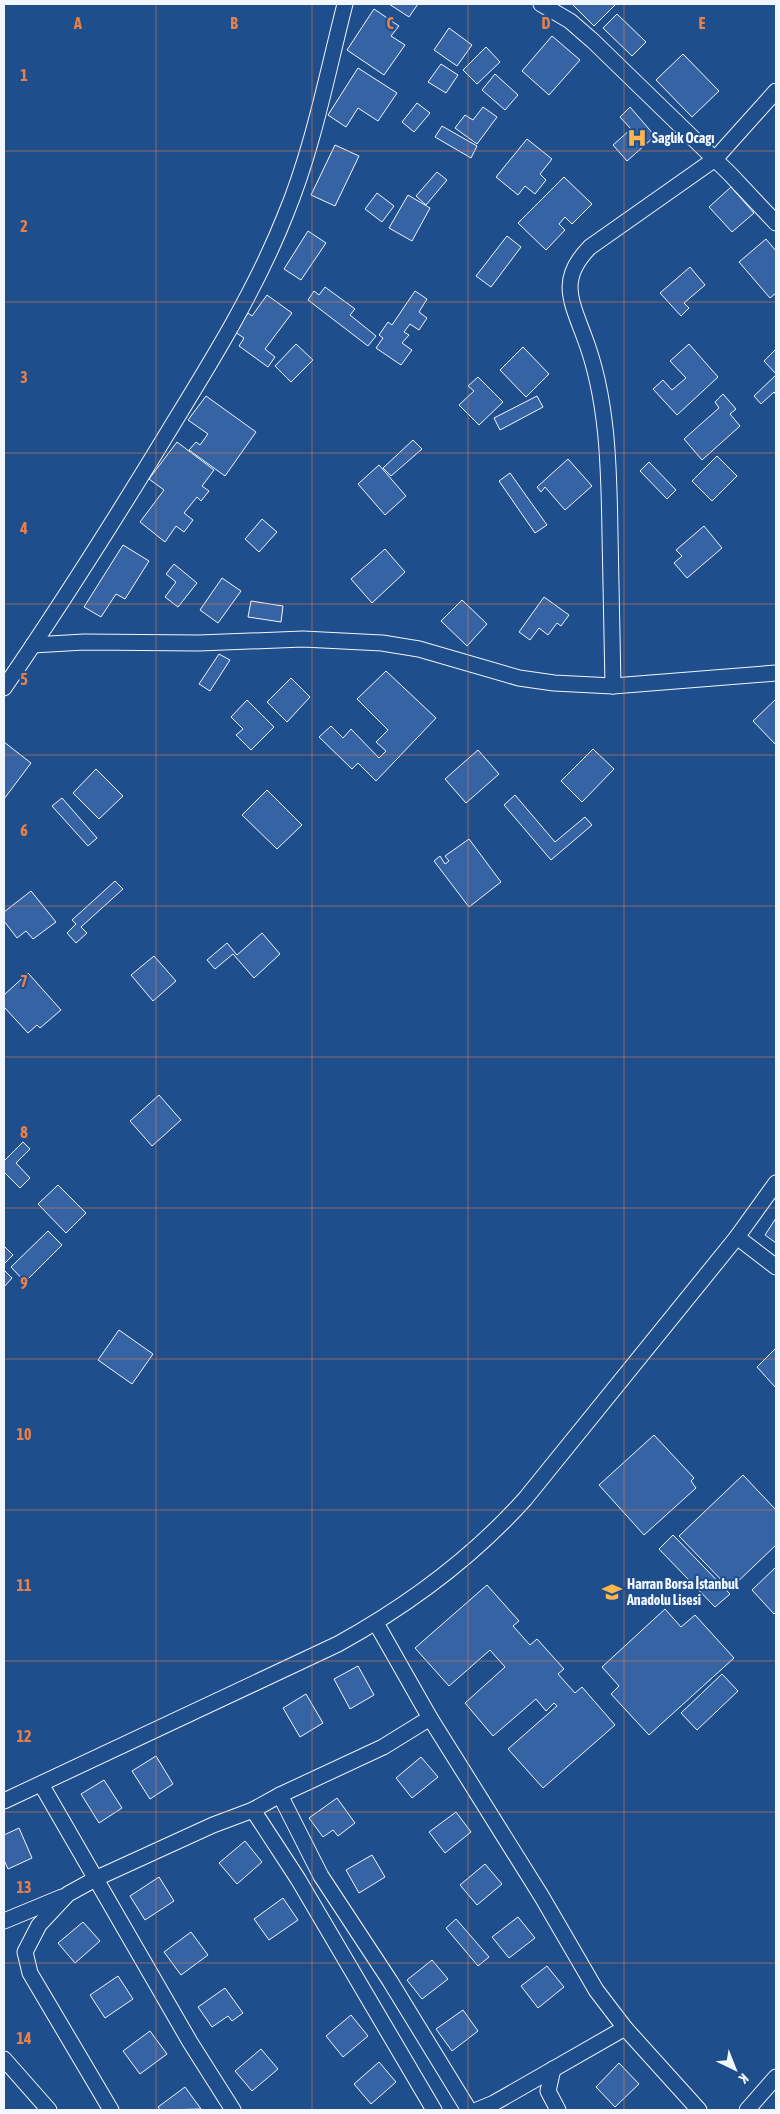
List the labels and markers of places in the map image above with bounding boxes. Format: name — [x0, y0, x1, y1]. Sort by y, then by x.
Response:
hospital icon: Saglık Ocagı — [626, 127, 648, 149]
place label: Saglık Ocagı — [652, 130, 715, 146]
place label: Harran Borsa İstanbul Anadolu Lisesi — [626, 1575, 739, 1608]
school or university icon: Harran Borsa İstanbul Anadolu Lisesi — [601, 1581, 623, 1603]

